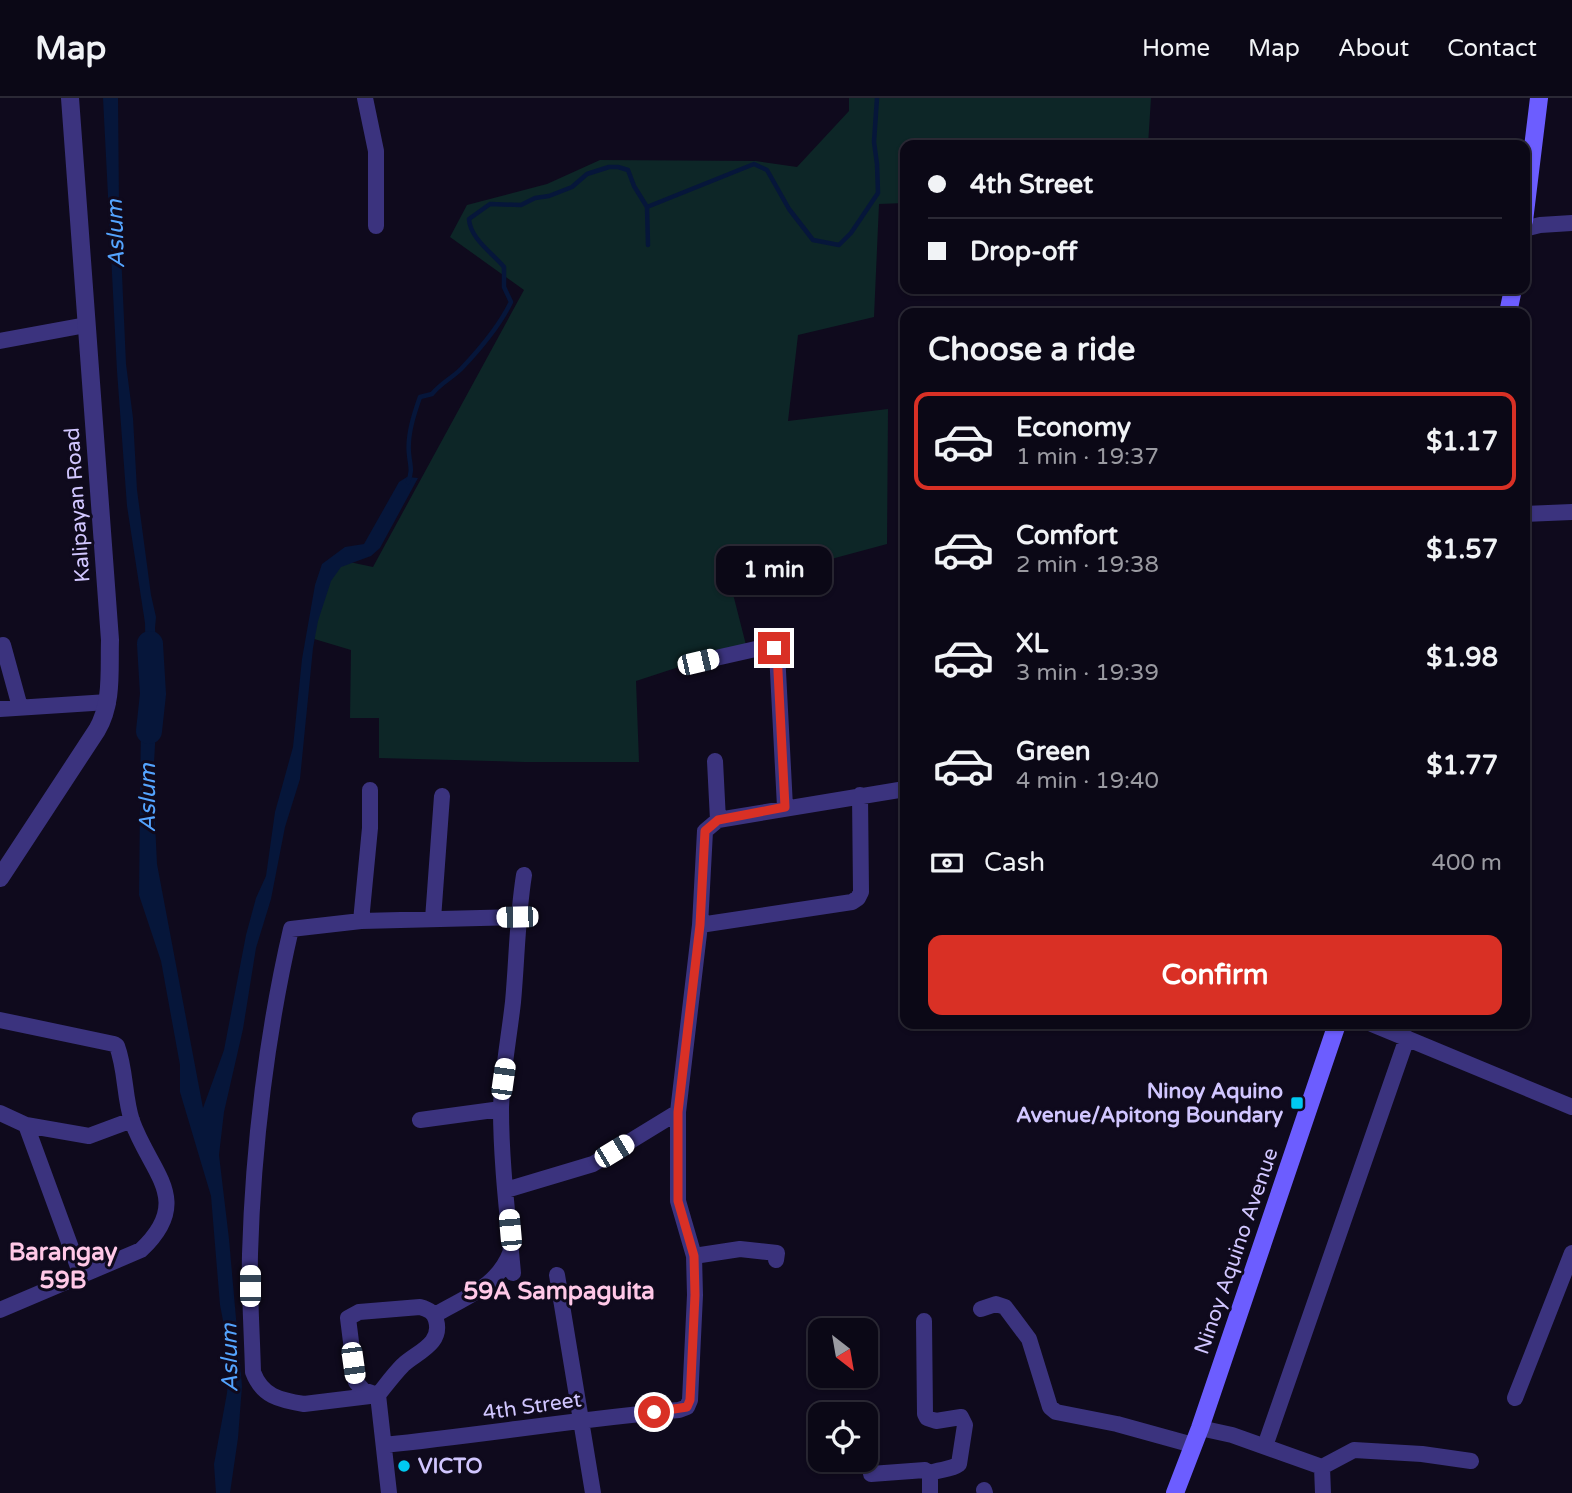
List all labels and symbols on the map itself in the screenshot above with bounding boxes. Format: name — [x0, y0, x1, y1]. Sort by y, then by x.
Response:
water label: Aslum — [101, 198, 131, 269]
street label: Kalipayan Road — [60, 427, 95, 583]
callout: 1 min — [716, 546, 832, 596]
route end — [758, 632, 790, 664]
car — [676, 647, 721, 677]
water label: Aslum — [134, 763, 162, 833]
car — [496, 906, 539, 928]
car — [490, 1057, 517, 1101]
place label: Ninoy Aquino Avenue/Apitong Boundary — [1016, 1079, 1284, 1128]
marker: Ninoy Aquino Avenue/Apitong Boundary — [1289, 1095, 1305, 1111]
car — [591, 1131, 638, 1171]
street label: Ninoy Aquino Avenue — [1189, 1144, 1284, 1358]
car — [498, 1208, 523, 1252]
district label: Barangay 59B — [9, 1238, 117, 1295]
car — [240, 1265, 261, 1307]
district label: 59A Sampaguita — [463, 1277, 655, 1306]
north arrow — [808, 1318, 878, 1388]
water label: Aslum — [215, 1322, 245, 1393]
car — [340, 1341, 367, 1385]
street label: 4th Street — [481, 1387, 583, 1426]
route start — [638, 1396, 670, 1428]
place label: VICTO — [418, 1454, 483, 1479]
marker: VICTO — [396, 1458, 412, 1474]

